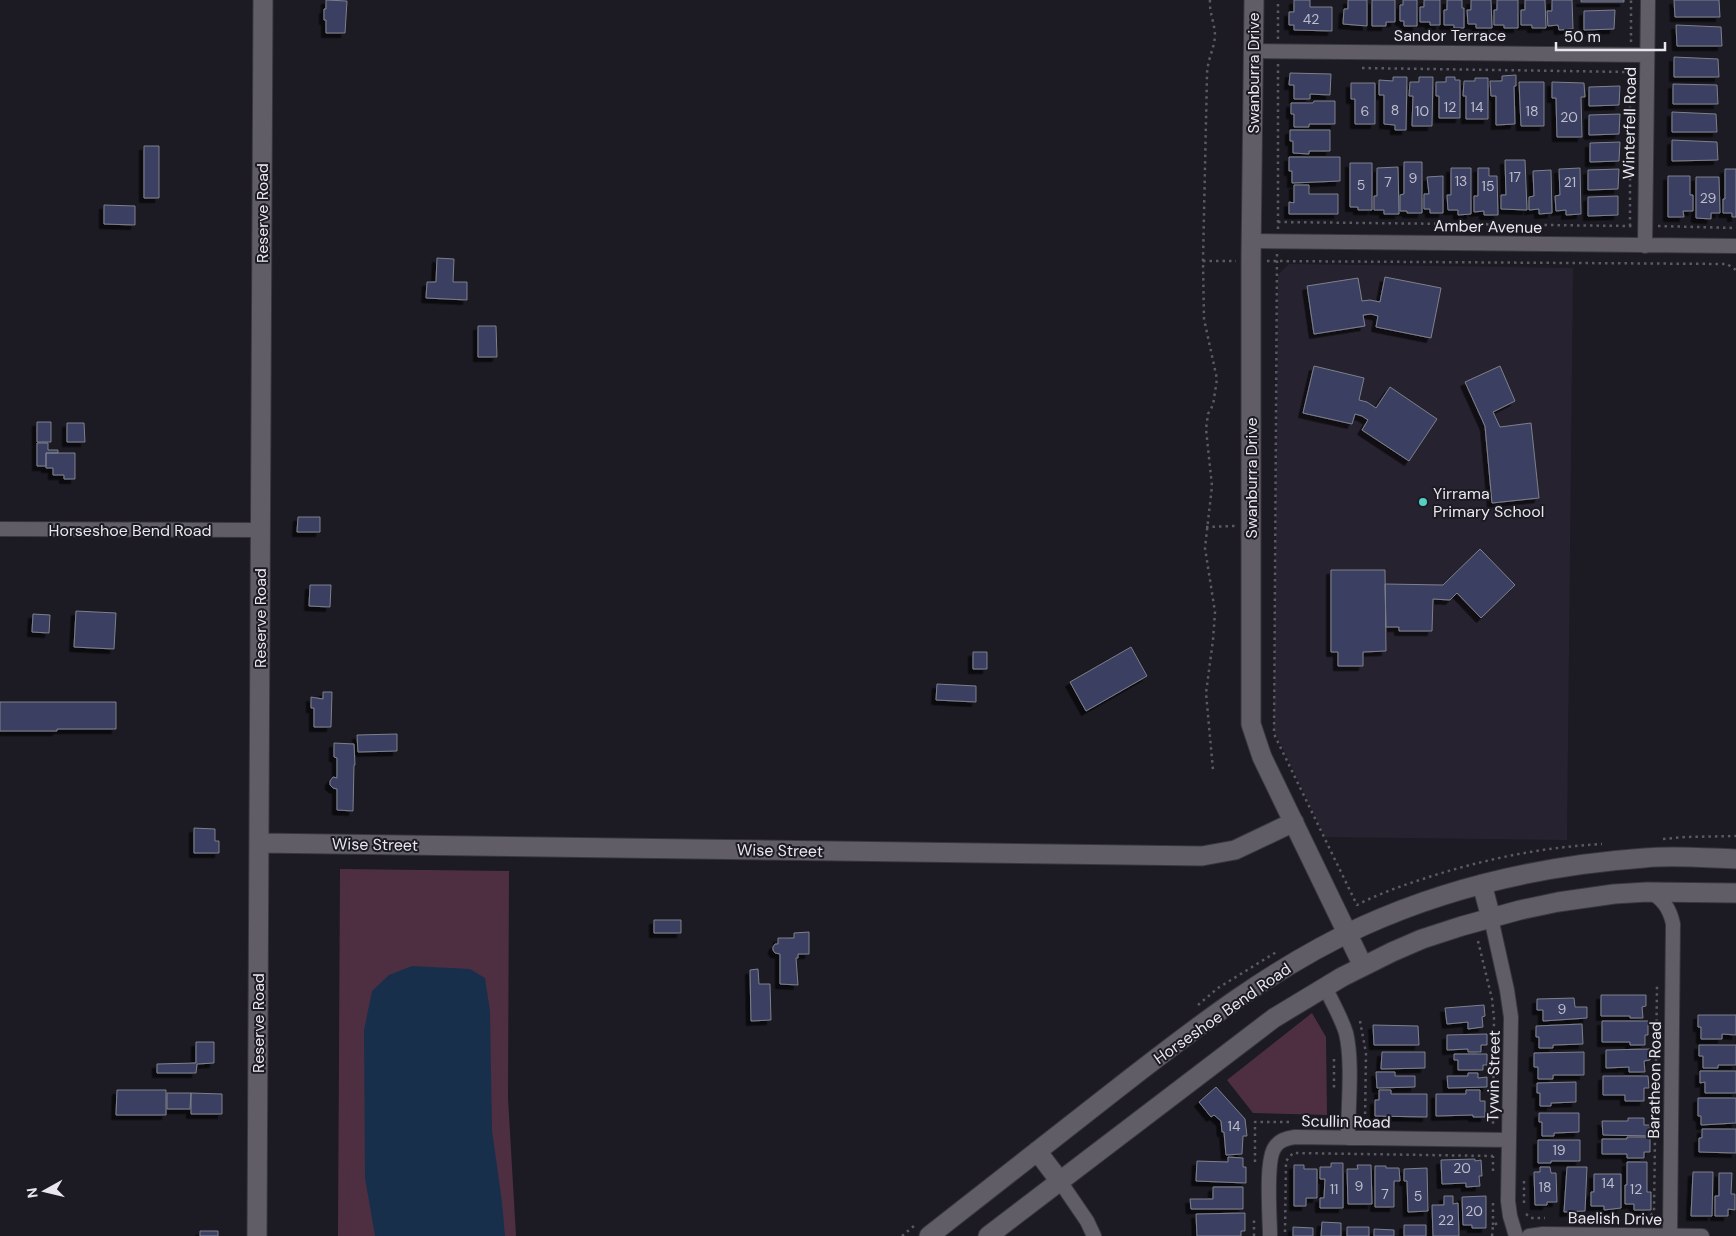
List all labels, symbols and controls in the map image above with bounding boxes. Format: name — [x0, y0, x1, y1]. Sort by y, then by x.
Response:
house number: 42 — [1303, 10, 1319, 28]
street label: Swanburra Drive — [1243, 13, 1264, 133]
scale bar — [1556, 20, 1665, 52]
street label: Sandor Terrace — [1394, 25, 1506, 46]
text: 50 m — [1564, 27, 1601, 47]
street label: Winterfell Road — [1618, 67, 1641, 179]
house number: 12 — [1444, 98, 1456, 116]
house number: 14 — [1471, 98, 1484, 116]
house number: 8 — [1391, 101, 1399, 119]
house number: 6 — [1361, 102, 1369, 120]
house number: 10 — [1415, 102, 1429, 120]
house number: 18 — [1526, 102, 1538, 120]
house number: 20 — [1560, 108, 1578, 126]
street label: Reserve Road — [252, 163, 273, 263]
house number: 17 — [1509, 168, 1521, 186]
house number: 9 — [1409, 169, 1418, 187]
house number: 13 — [1455, 172, 1467, 190]
house number: 7 — [1384, 173, 1392, 191]
house number: 21 — [1564, 173, 1576, 191]
house number: 5 — [1357, 176, 1365, 194]
house number: 15 — [1482, 177, 1494, 195]
house number: 29 — [1700, 189, 1717, 207]
street label: Amber Avenue — [1434, 215, 1542, 238]
street label: Swanburra Drive — [1241, 418, 1262, 538]
place label: Yirrama Primary School — [1433, 483, 1544, 522]
marker: Yirrama Primary School — [1417, 496, 1429, 508]
street label: Horseshoe Bend Road — [49, 520, 211, 541]
street label: Reserve Road — [250, 568, 271, 668]
street label: Wise Street — [332, 833, 418, 856]
street label: Wise Street — [737, 839, 823, 862]
street label: Horseshoe Bend Road — [1150, 958, 1295, 1069]
street label: Reserve Road — [248, 973, 269, 1073]
house number: 9 — [1558, 1000, 1567, 1018]
street label: Baratheon Road — [1643, 1021, 1666, 1139]
street label: Tywin Street — [1482, 1030, 1505, 1122]
street label: Scullin Road — [1301, 1110, 1391, 1133]
house number: 14 — [1228, 1117, 1241, 1135]
house number: 19 — [1552, 1141, 1566, 1159]
house number: 20 — [1453, 1159, 1471, 1177]
north arrow — [20, 1166, 70, 1216]
house number: 14 — [1602, 1174, 1615, 1192]
house number: 9 — [1355, 1177, 1364, 1195]
house number: 18 — [1539, 1178, 1551, 1196]
house number: 11 — [1330, 1180, 1338, 1198]
house number: 12 — [1630, 1180, 1642, 1198]
house number: 7 — [1381, 1185, 1389, 1203]
text: N — [23, 1186, 42, 1199]
house number: 5 — [1414, 1187, 1422, 1205]
house number: 20 — [1465, 1202, 1483, 1220]
street label: Baelish Drive — [1568, 1207, 1662, 1230]
house number: 22 — [1438, 1211, 1454, 1229]

